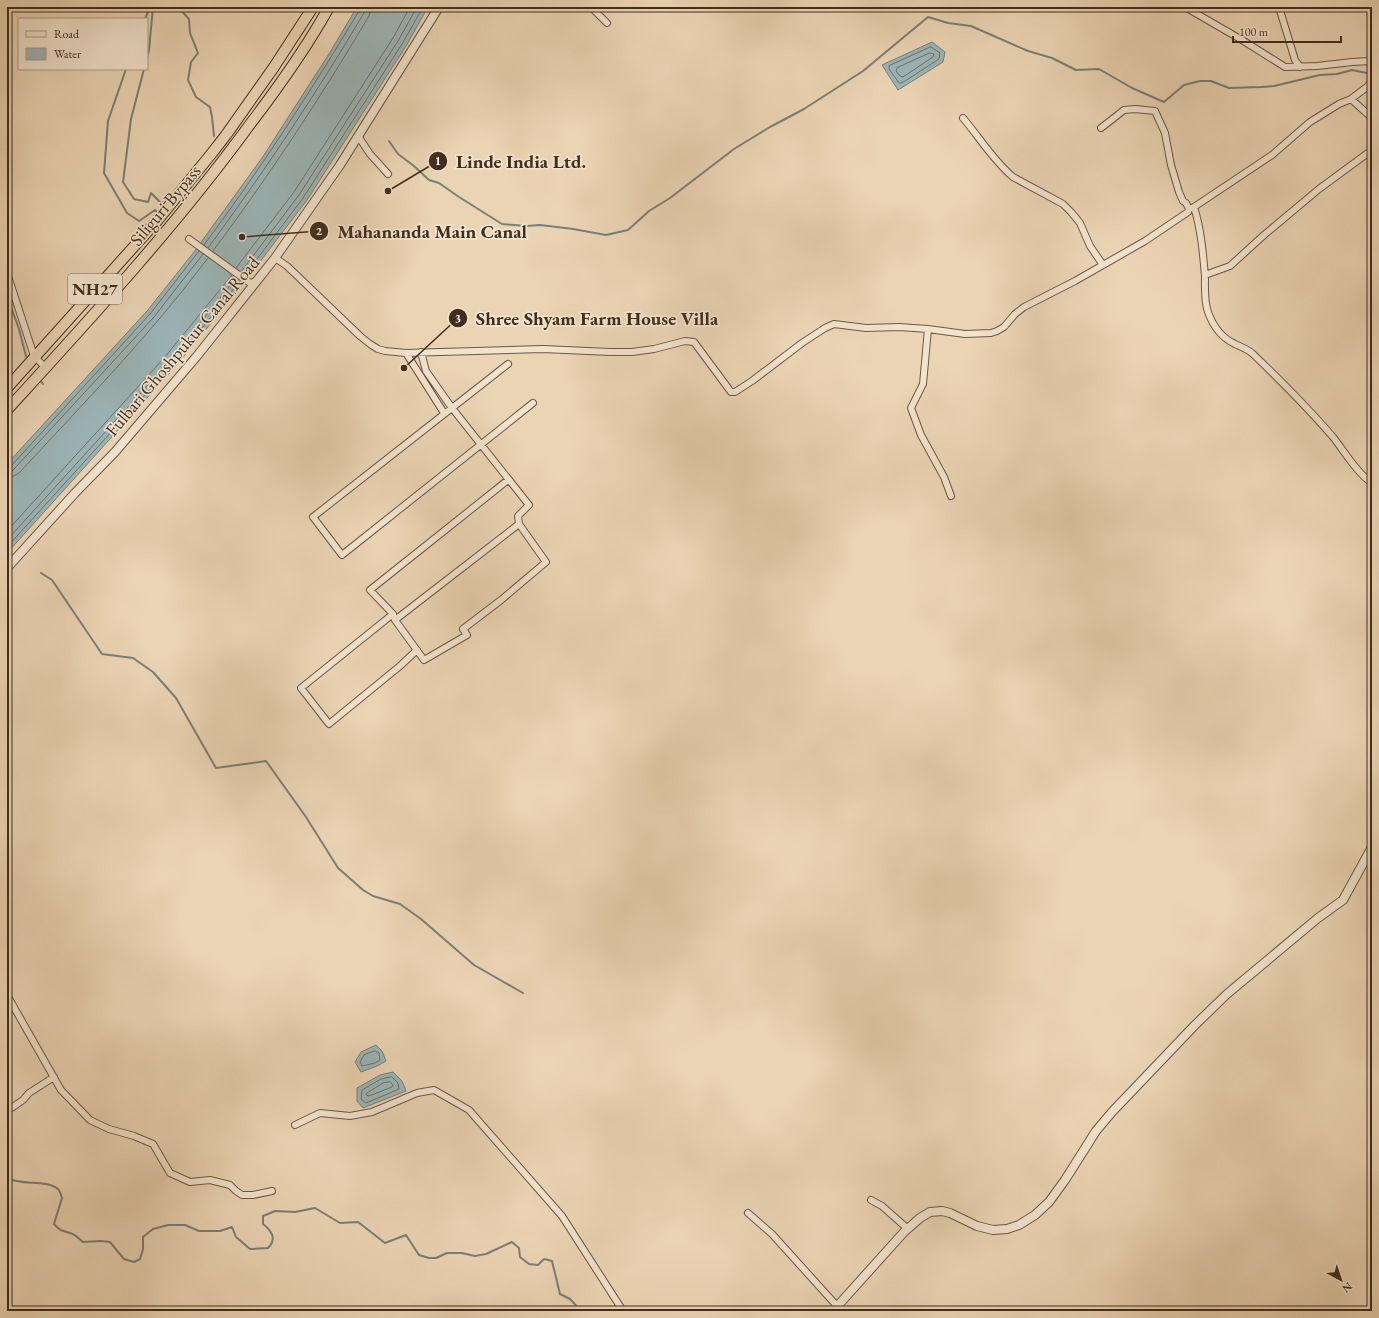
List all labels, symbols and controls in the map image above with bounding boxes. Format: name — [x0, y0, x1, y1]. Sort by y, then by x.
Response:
legend — [18, 18, 148, 70]
scale bar — [1233, 18, 1341, 44]
text: 100 m — [1239, 24, 1269, 40]
text: Road — [54, 26, 80, 42]
text: Water — [54, 46, 81, 62]
callout: Linde India Ltd. — [428, 146, 594, 177]
text: Linde India Ltd. — [456, 149, 586, 174]
text: 1 — [435, 153, 441, 169]
street label: Siliguri Bypass — [124, 160, 206, 250]
callout: Mahananda Main Canal — [309, 216, 535, 247]
text: Mahananda Main Canal — [337, 219, 527, 244]
text: 2 — [316, 223, 323, 239]
street label: Fulbari Ghoshpukur Canal Road — [100, 251, 265, 441]
road number: NH27 — [68, 274, 122, 304]
callout: Shree Shyam Farm House Villa — [448, 303, 727, 334]
text: Shree Shyam Farm House Villa — [476, 306, 719, 331]
text: 3 — [455, 310, 461, 326]
north arrow — [1321, 1260, 1361, 1300]
text: N — [1339, 1279, 1355, 1296]

